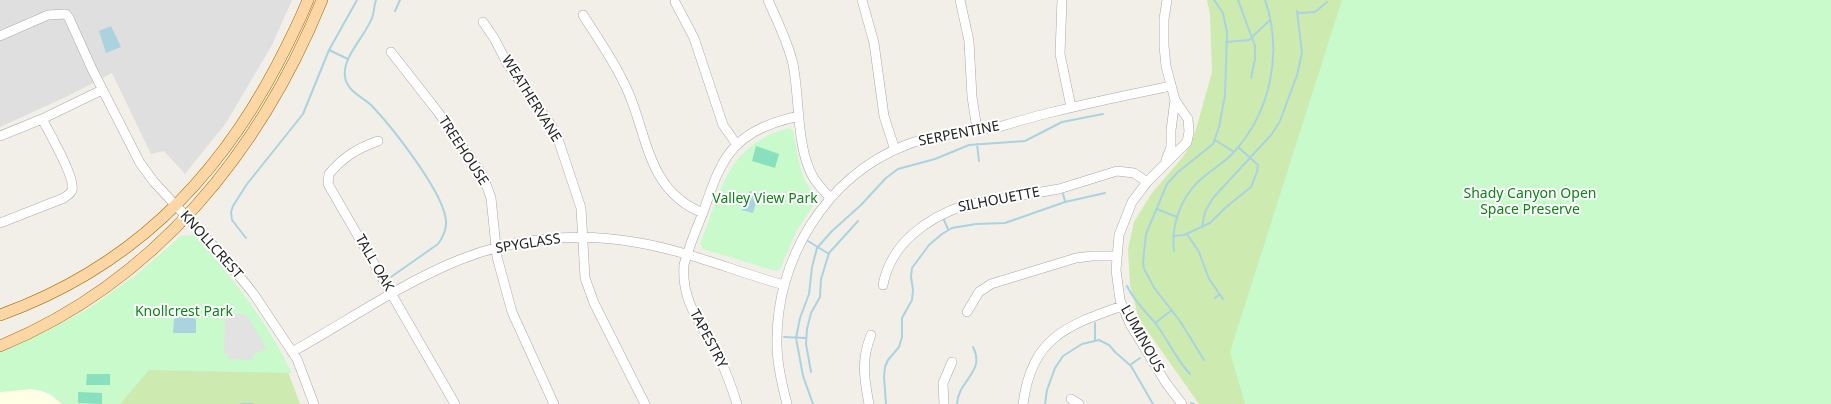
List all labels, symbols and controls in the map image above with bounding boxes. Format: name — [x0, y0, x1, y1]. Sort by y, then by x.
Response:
street label: WEATHERVANE — [498, 53, 564, 145]
street label: TREEHOUSE — [434, 113, 492, 189]
street label: SERPENTINE — [917, 118, 1001, 150]
street label: SILHOUETTE — [957, 184, 1041, 216]
park label: Shady Canyon Open Space Preserve — [1464, 186, 1596, 218]
park label: Valley View Park — [712, 191, 818, 207]
street label: KNOLLCREST — [176, 208, 246, 282]
street label: SPYGLASS — [494, 231, 562, 257]
street label: TALL OAK — [351, 232, 397, 294]
street label: LUMINOUS — [1117, 302, 1167, 376]
park label: Knollcrest Park — [135, 304, 233, 320]
street label: TAPESTRY — [686, 307, 730, 371]

